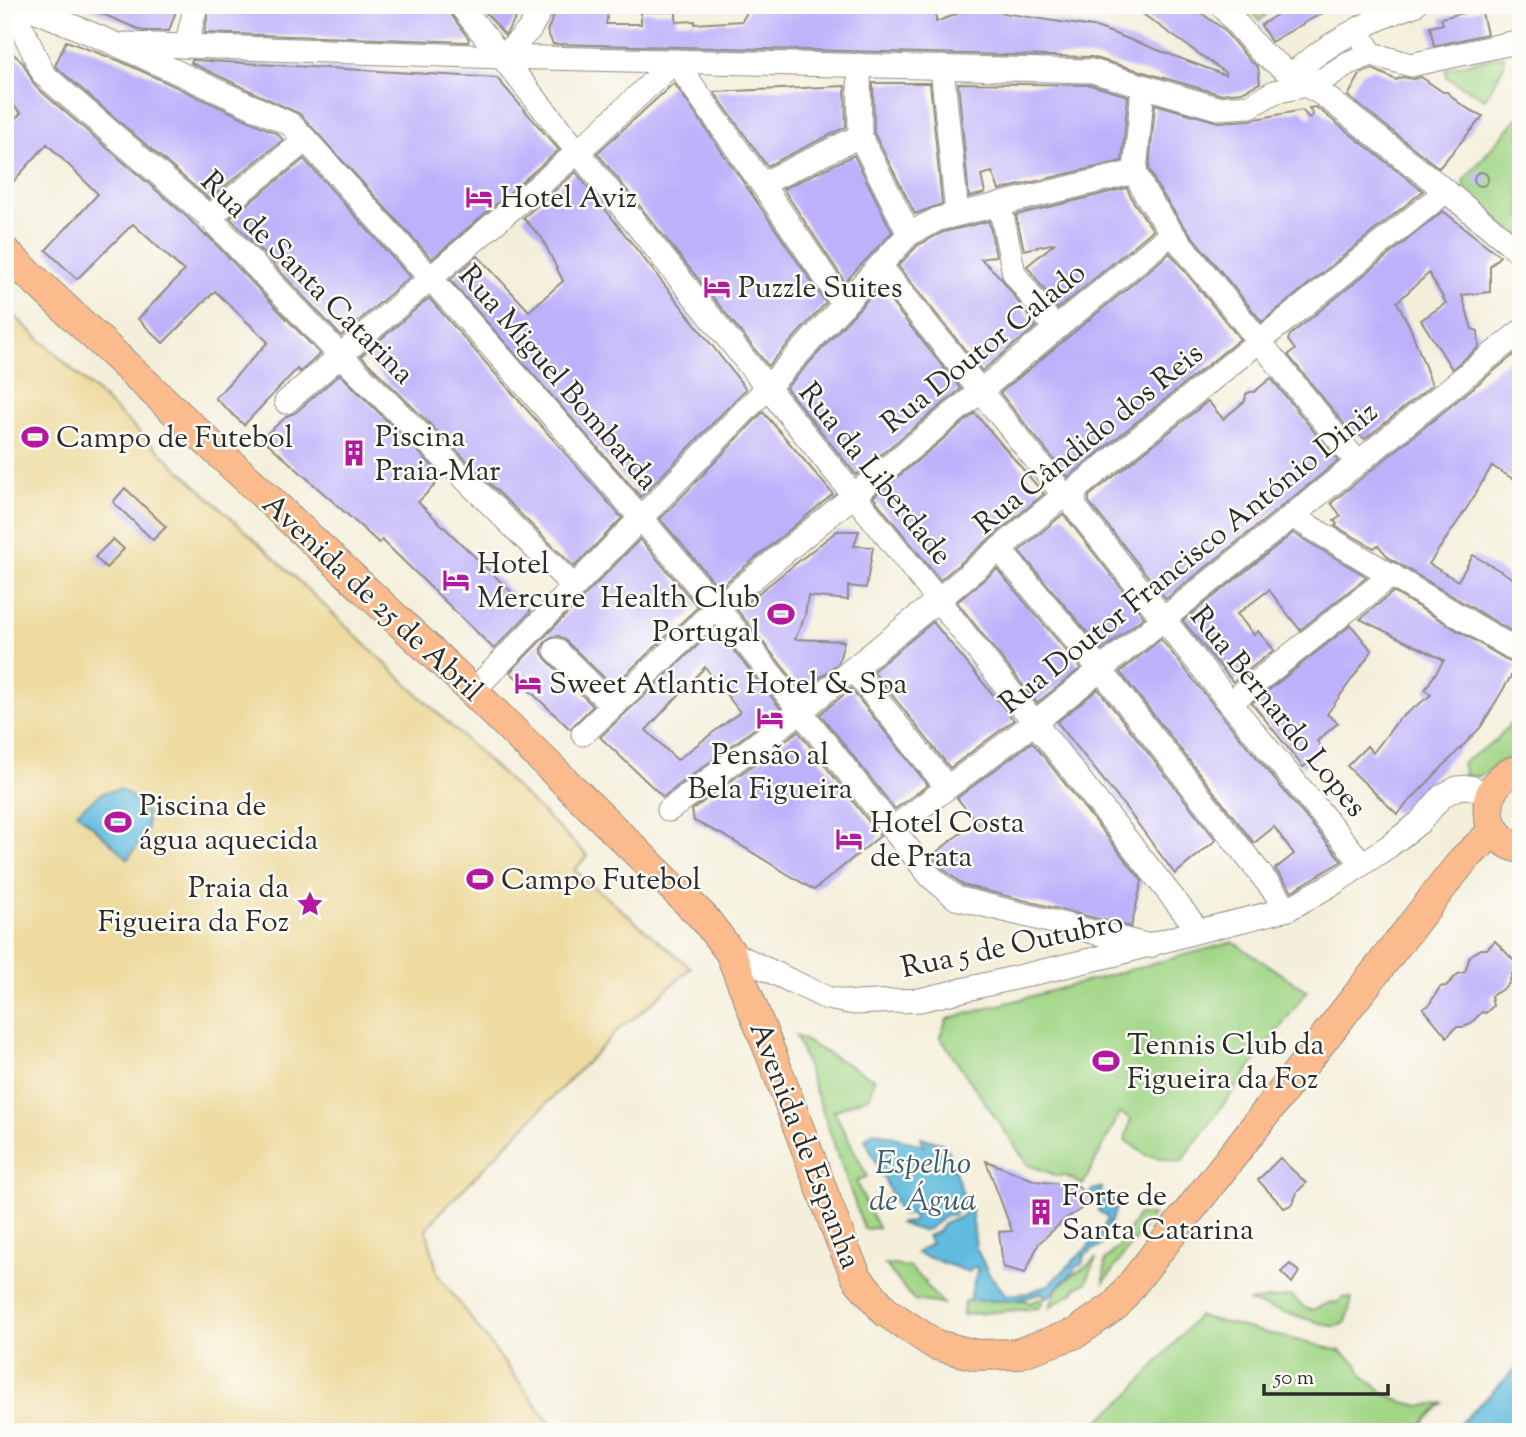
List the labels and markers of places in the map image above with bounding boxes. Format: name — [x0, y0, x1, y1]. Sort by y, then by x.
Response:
place label: Hotel Aviz — [500, 178, 637, 221]
hotel icon: Hotel Aviz — [464, 182, 494, 212]
place label: Puzzle Suites — [738, 268, 902, 311]
hotel icon: Puzzle Suites — [702, 272, 732, 302]
place label: Piscina Praia-Mar — [375, 417, 501, 494]
place label: Campo de Futebol — [56, 418, 293, 461]
sports icon: Campo de Futebol — [20, 422, 50, 452]
building icon: Piscina Praia-Mar — [339, 438, 369, 468]
place label: Hotel Mercure — [477, 544, 585, 621]
hotel icon: Hotel Mercure — [441, 565, 471, 595]
place label: Health Club Portugal — [600, 578, 760, 655]
sports icon: Health Club Portugal — [766, 599, 796, 629]
place label: Sweet Atlantic Hotel & Spa — [549, 664, 908, 707]
hotel icon: Sweet Atlantic Hotel & Spa — [513, 668, 543, 698]
hotel icon: Pensão al Bela Figueira — [755, 703, 785, 733]
place label: Pensão al Bela Figueira — [687, 735, 853, 812]
place label: Piscina de água aquecida — [139, 786, 319, 863]
place label: Hotel Costa de Prata — [870, 803, 1025, 880]
sports icon: Piscina de água aquecida — [103, 807, 133, 837]
hotel icon: Hotel Costa de Prata — [834, 824, 864, 854]
place label: Campo Futebol — [501, 860, 701, 903]
sports icon: Campo Futebol — [465, 864, 495, 894]
place label: Praia da Figueira da Foz — [98, 868, 289, 945]
place icon: Praia da Figueira da Foz — [295, 889, 325, 919]
place label: Tennis Club da Figueira da Foz — [1127, 1025, 1325, 1102]
sports icon: Tennis Club da Figueira da Foz — [1091, 1046, 1121, 1076]
place label: Forte de Santa Catarina — [1062, 1176, 1254, 1253]
building icon: Forte de Santa Catarina — [1026, 1197, 1056, 1227]

